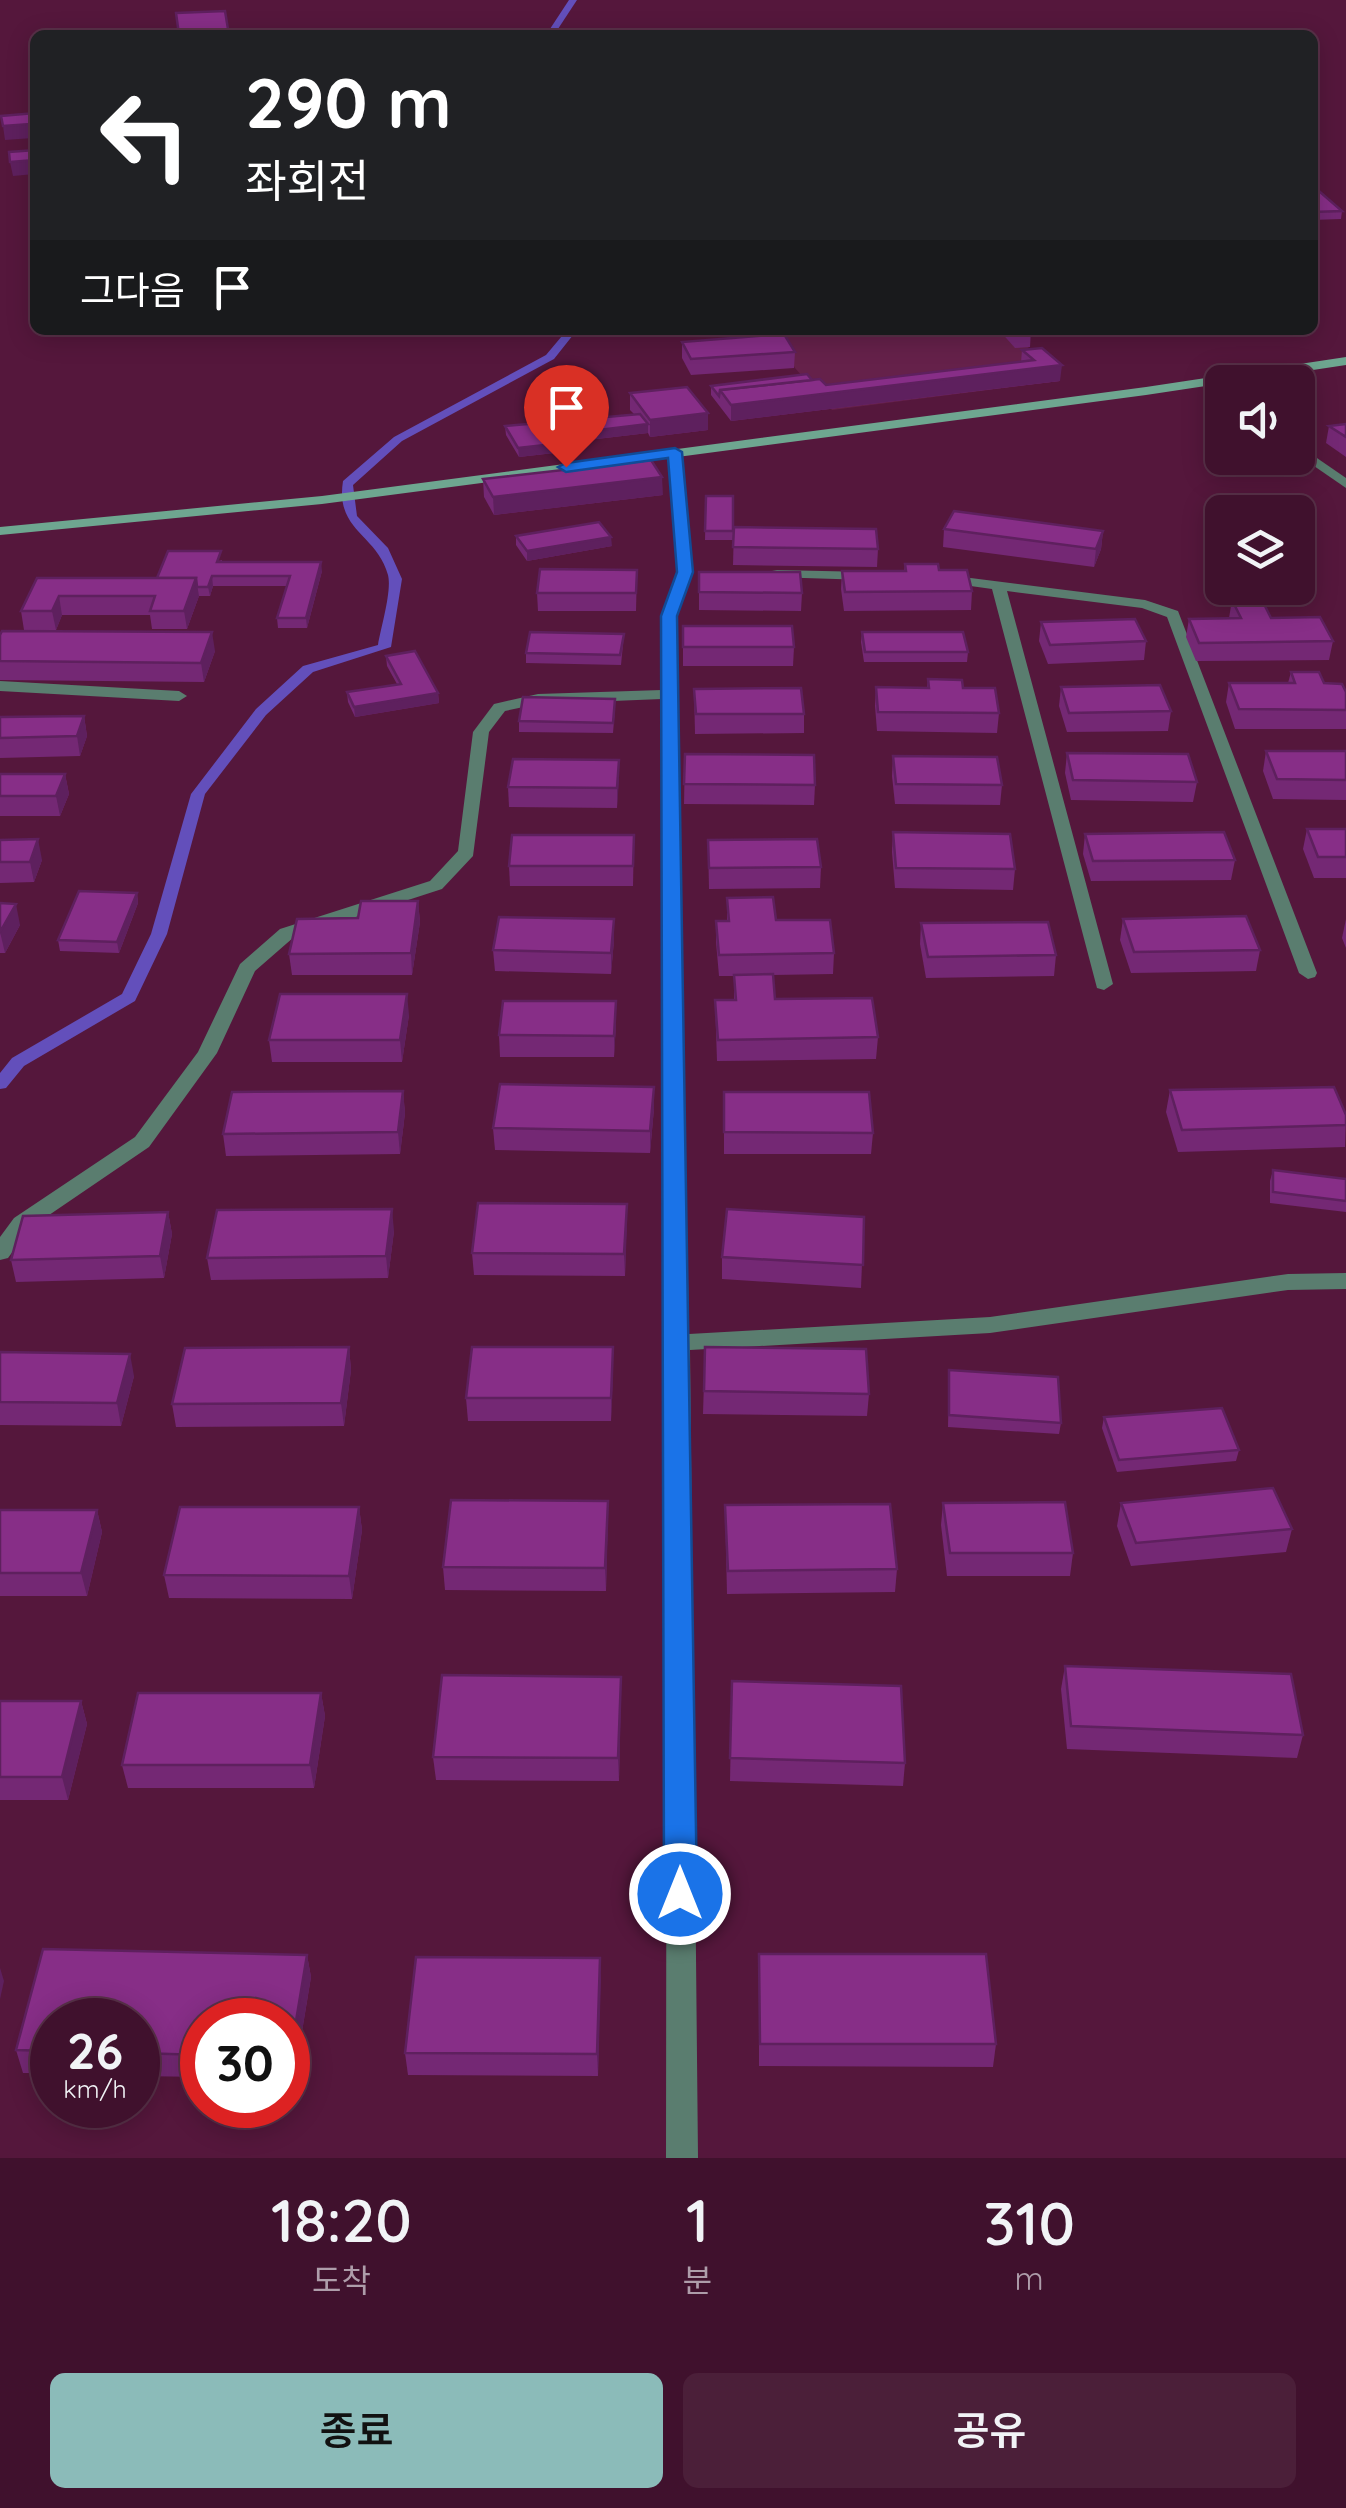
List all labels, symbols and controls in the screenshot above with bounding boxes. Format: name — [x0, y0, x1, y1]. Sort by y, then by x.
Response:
text: 290 m — [245, 58, 452, 146]
icon: left — [80, 70, 210, 200]
text: 좌회전 — [245, 152, 369, 208]
icon: arrive — [205, 260, 260, 315]
text: 그다음 — [80, 266, 185, 314]
pin — [524, 365, 609, 468]
map controls — [1205, 365, 1315, 605]
button: sound — [1205, 365, 1315, 475]
icon: arrive — [539, 380, 594, 435]
button: layers — [1205, 495, 1315, 605]
position arrow — [628, 1842, 732, 1946]
speed limit sign: 30 — [180, 1998, 310, 2128]
text: 26 — [67, 2019, 123, 2082]
text: km/h — [63, 2073, 127, 2104]
text: 18:20 — [271, 2182, 412, 2257]
text: 1 — [686, 2182, 709, 2257]
text: 310 — [983, 2185, 1075, 2260]
text: m — [1015, 2258, 1044, 2298]
text: 도착 — [312, 2260, 371, 2300]
text: 분 — [683, 2260, 712, 2300]
button: 종료 — [50, 2373, 663, 2488]
button: 공유 — [683, 2373, 1296, 2488]

